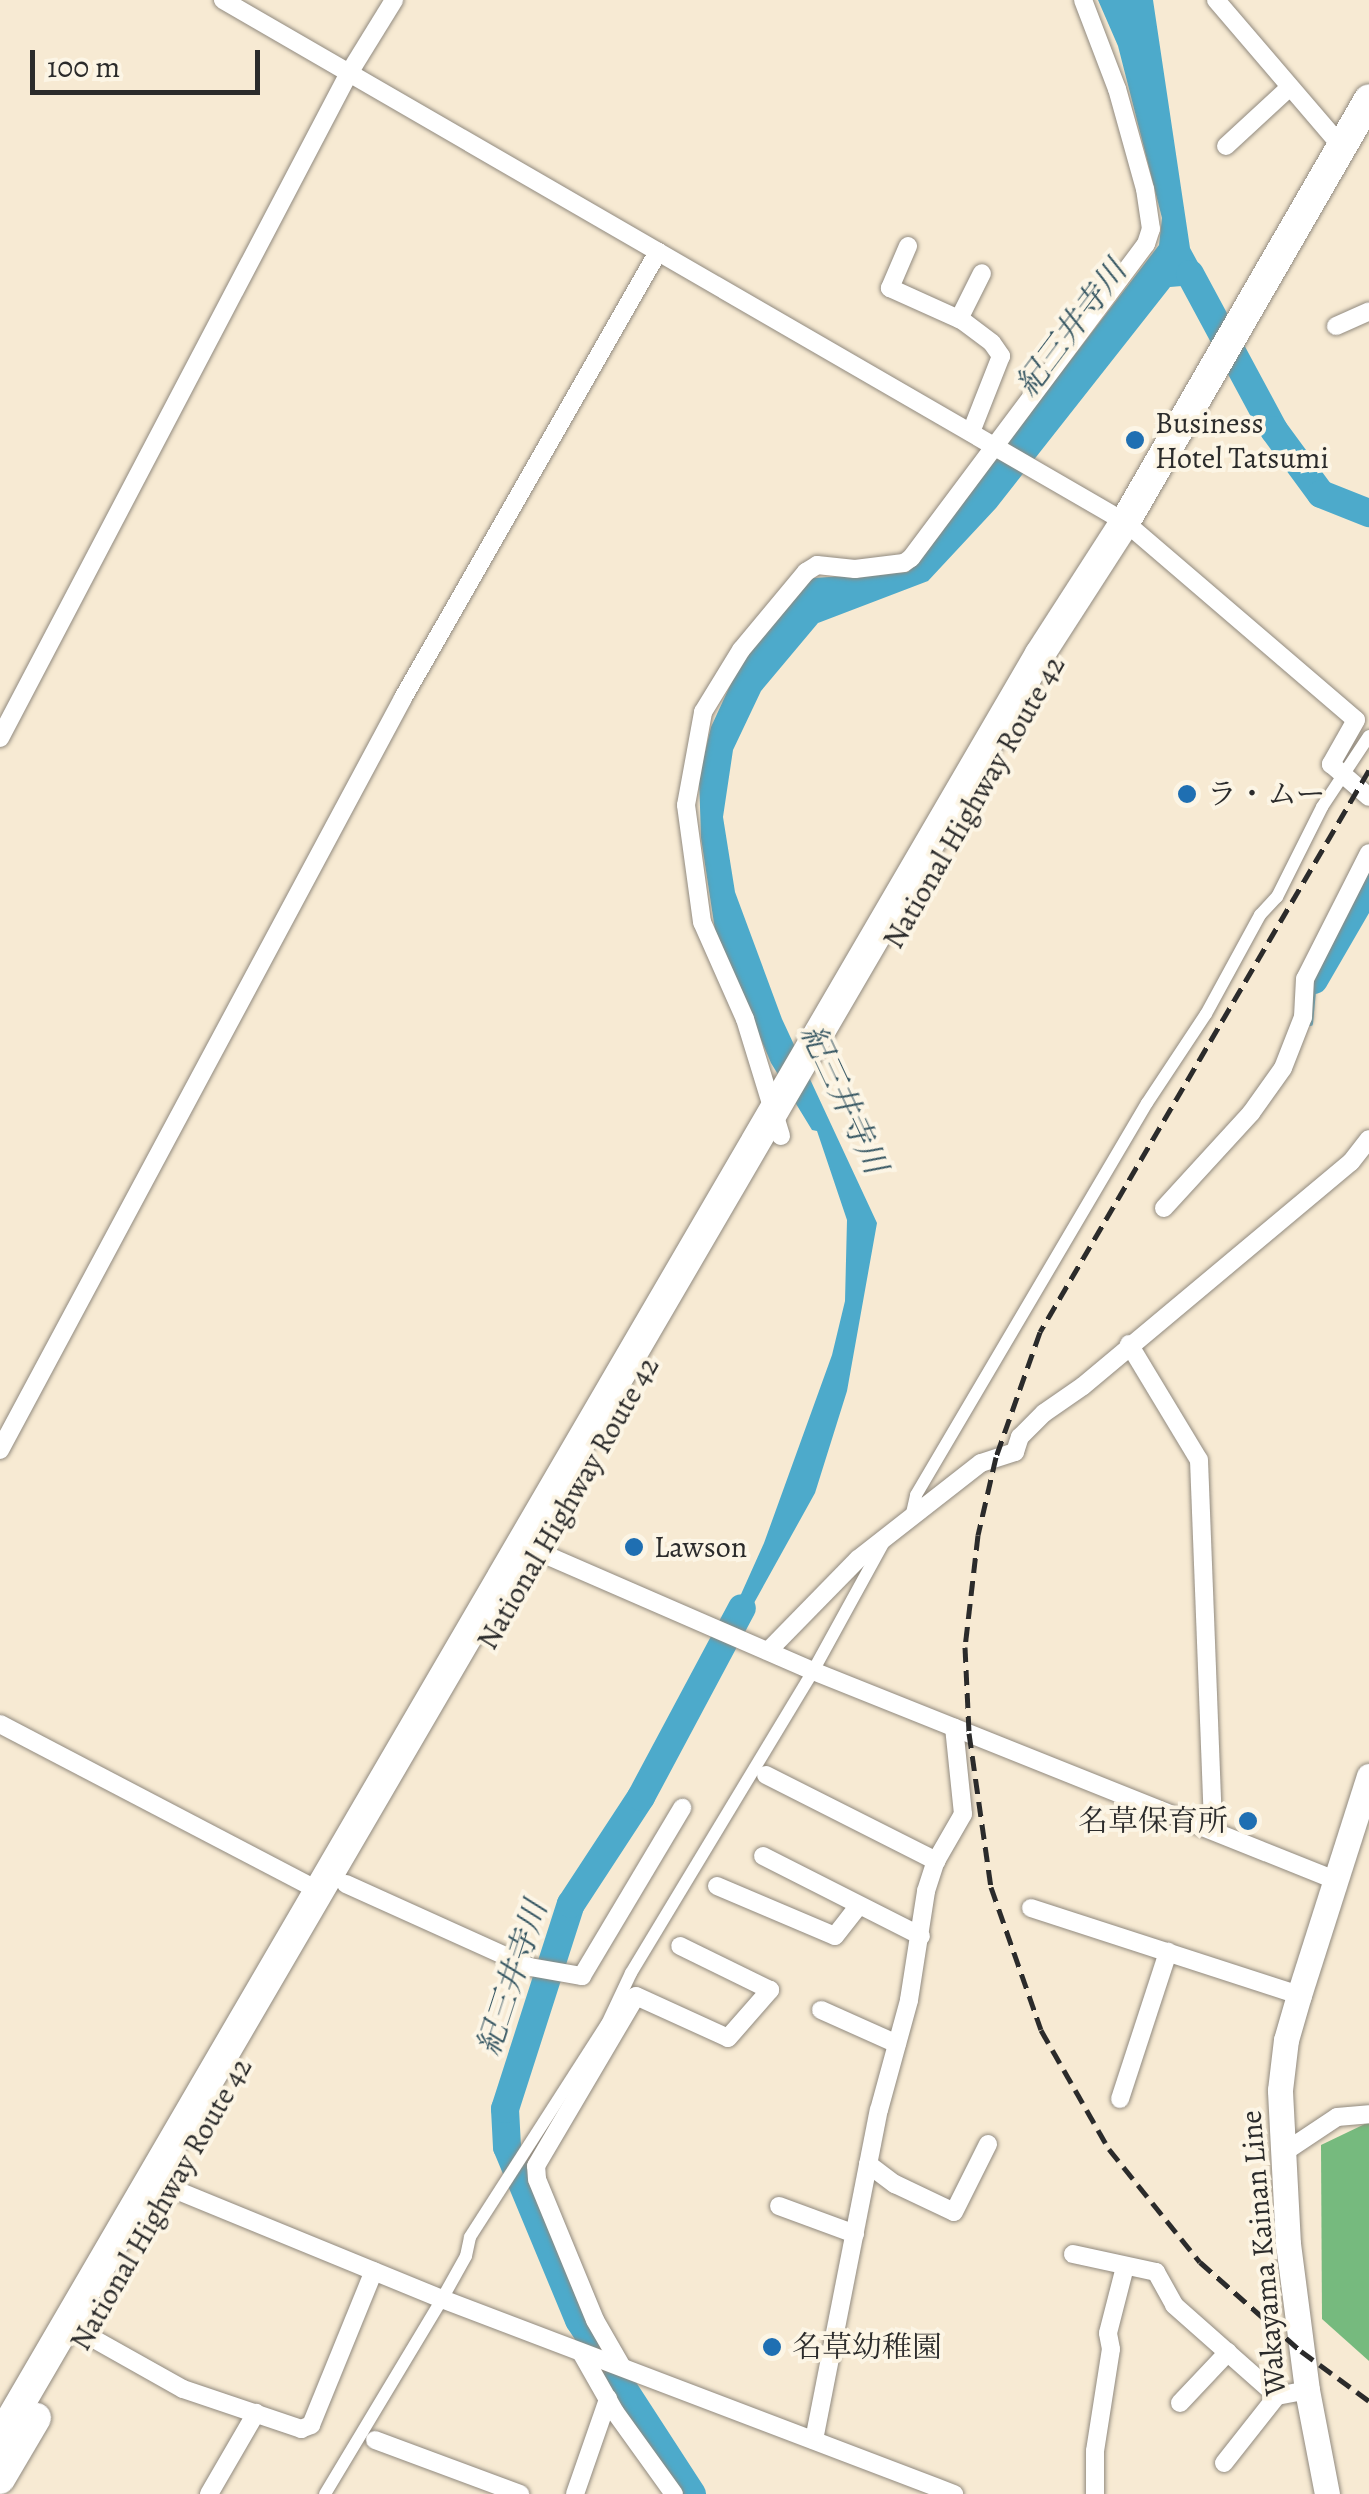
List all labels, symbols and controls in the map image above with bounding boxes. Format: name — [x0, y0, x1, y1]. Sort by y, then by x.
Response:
scale bar — [35, 30, 265, 92]
text: 100 m — [47, 47, 120, 87]
water label: 紀三井寺川 — [1008, 253, 1134, 403]
place label: Business Hotel Tatsumi — [1155, 405, 1329, 476]
marker: Business Hotel Tatsumi — [1124, 429, 1146, 451]
street label: National Highway Route 42 — [875, 649, 1073, 955]
place label: ラ・ムー — [1207, 776, 1325, 812]
marker: ラ・ムー — [1176, 783, 1198, 805]
water label: 紀三井寺川 — [793, 1018, 895, 1180]
street label: National Highway Route 42 — [469, 1350, 667, 1656]
place label: Lawson — [654, 1529, 747, 1565]
marker: Lawson — [623, 1536, 645, 1558]
place label: 名草保育所 — [1078, 1803, 1228, 1839]
marker: 名草保育所 — [1237, 1810, 1259, 1832]
water label: 紀三井寺川 — [469, 1896, 555, 2060]
street label: National Highway Route 42 — [62, 2051, 260, 2357]
street label: Wakayama Kainan Line — [1233, 2109, 1293, 2397]
place label: 名草幼稚園 — [792, 2329, 942, 2365]
marker: 名草幼稚園 — [761, 2336, 783, 2358]

